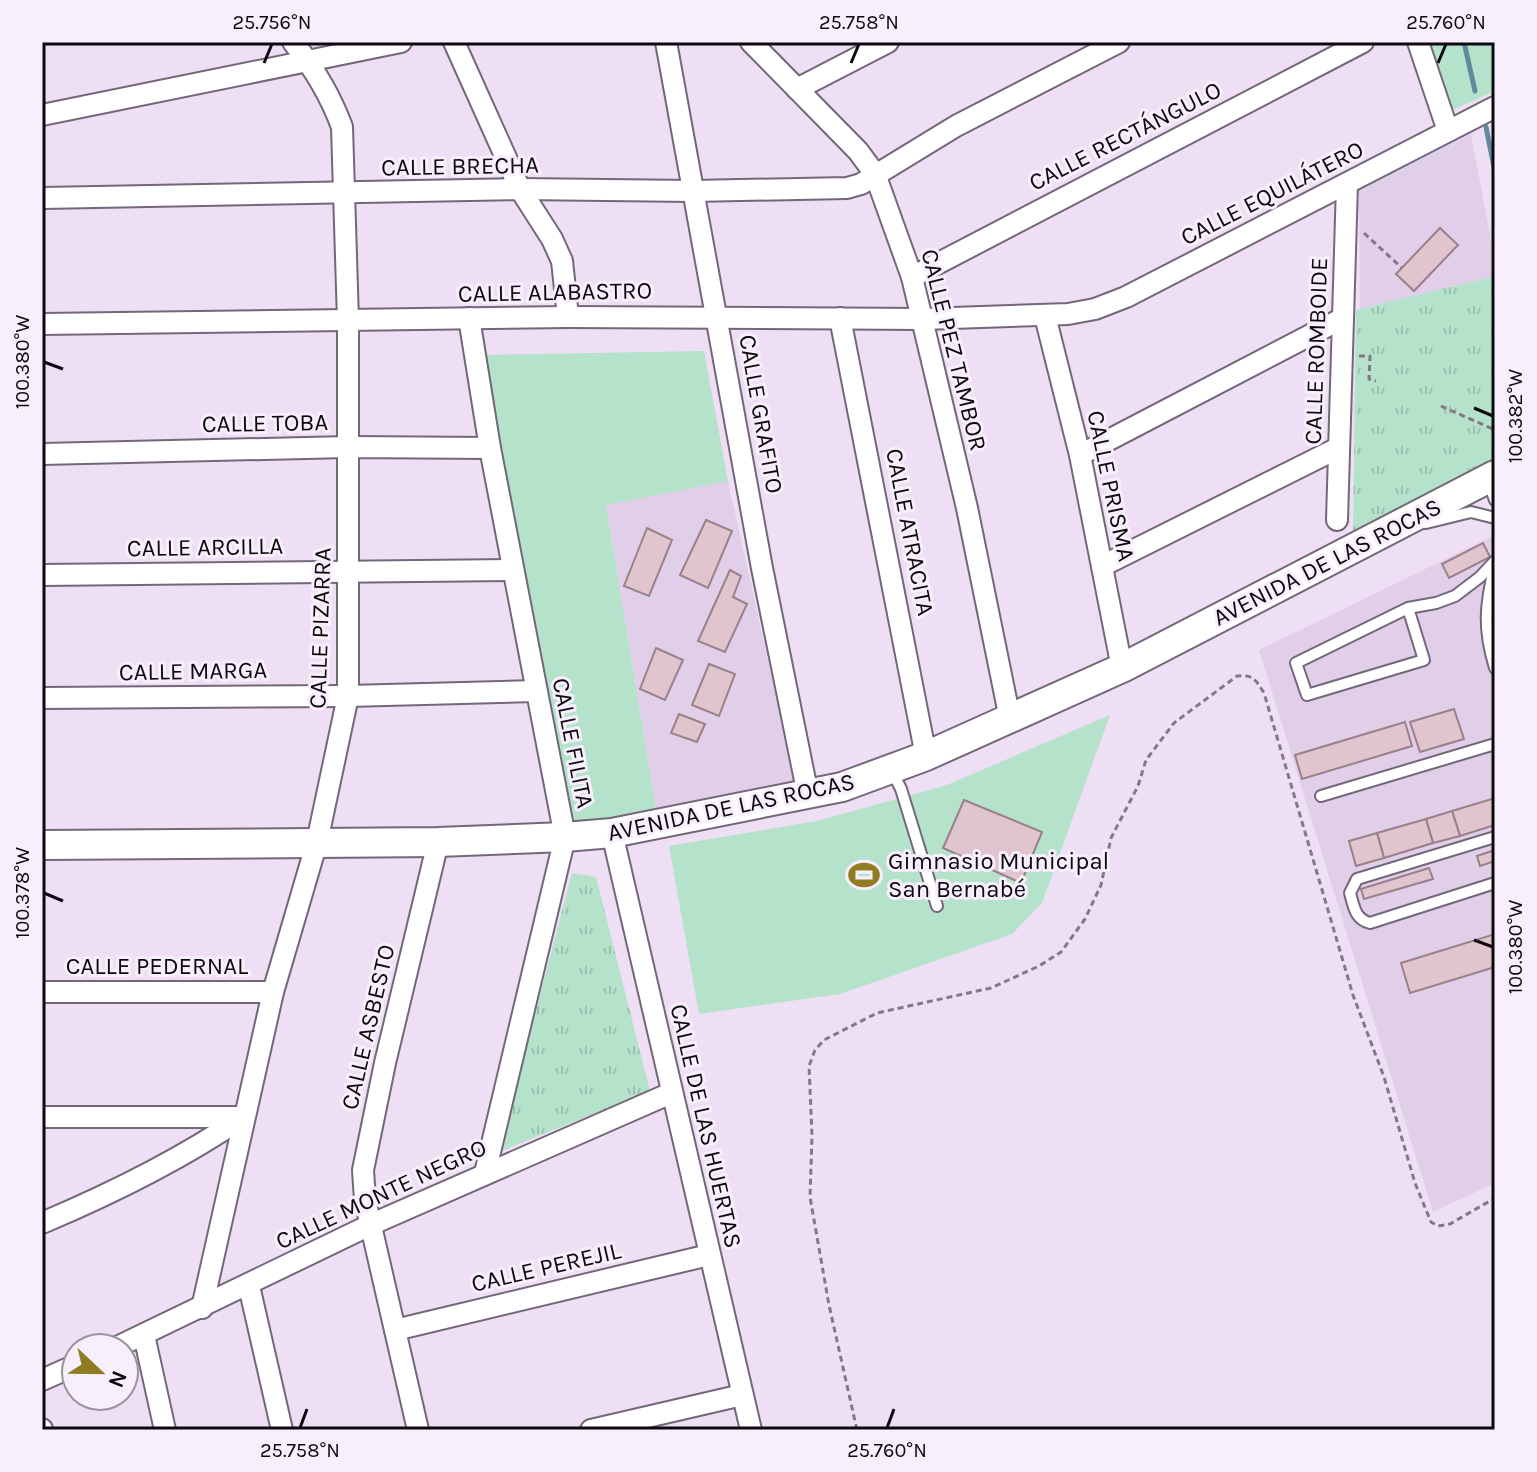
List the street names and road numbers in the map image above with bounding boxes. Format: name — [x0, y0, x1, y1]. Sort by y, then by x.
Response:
street label: CALLE RECTÁNGULO — [1024, 74, 1226, 197]
street label: CALLE EQUILÁTERO — [1175, 134, 1368, 251]
street label: CALLE BRECHA — [381, 151, 539, 181]
street label: CALLE PEZ TAMBOR — [915, 246, 993, 454]
street label: CALLE ROMBOIDE — [1299, 257, 1333, 445]
street label: CALLE ALABASTRO — [458, 276, 652, 308]
street label: CALLE GRAFITO — [733, 332, 789, 496]
street label: CALLE TOBA — [202, 408, 329, 438]
street label: CALLE PRISMA — [1081, 408, 1141, 564]
street label: CALLE ATRACITA — [880, 446, 940, 618]
street label: AVENIDA DE LAS ROCAS — [1208, 492, 1446, 632]
street label: CALLE ARCILLA — [127, 532, 284, 562]
street label: CALLE PIZARRA — [303, 547, 337, 709]
street label: CALLE MARGA — [119, 656, 268, 686]
street label: CALLE FILITA — [547, 675, 599, 811]
street label: AVENIDA DE LAS ROCAS — [605, 767, 857, 847]
street label: CALLE ASBESTO — [335, 942, 401, 1112]
street label: CALLE PEDERNAL — [66, 952, 249, 980]
street label: CALLE DE LAS HUERTAS — [664, 1001, 748, 1251]
street label: CALLE MONTE NEGRO — [271, 1133, 491, 1255]
street label: CALLE PEREJIL — [468, 1236, 624, 1298]

